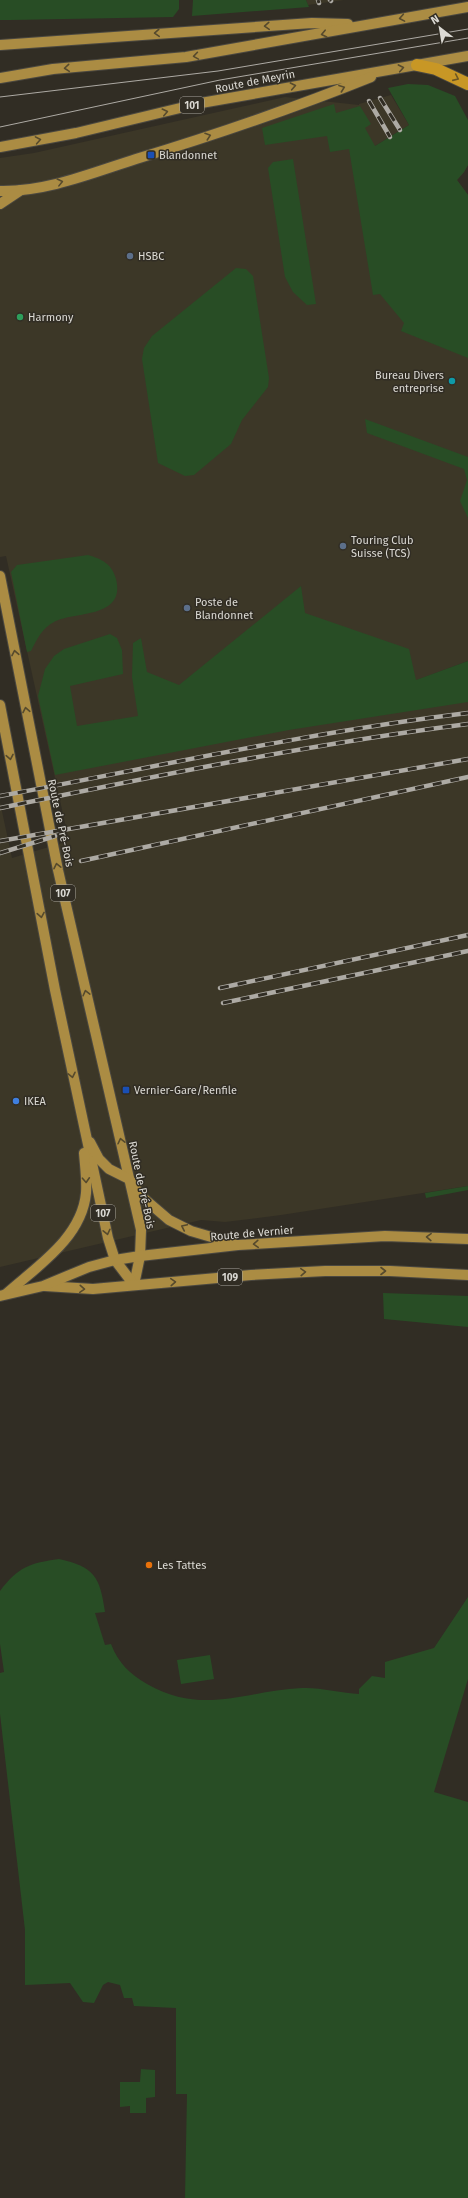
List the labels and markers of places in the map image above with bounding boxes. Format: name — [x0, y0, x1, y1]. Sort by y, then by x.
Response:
place label: Blandonnet — [159, 149, 217, 162]
marker: Blandonnet — [146, 150, 156, 160]
place label: HSBC — [138, 250, 164, 263]
marker: HSBC — [125, 251, 135, 261]
place label: Harmony — [28, 311, 74, 324]
marker: Harmony — [15, 312, 25, 322]
place label: Bureau Divers entreprise — [375, 369, 444, 395]
marker: Bureau Divers entreprise — [447, 376, 457, 386]
place label: Touring Club Suisse (TCS) — [351, 534, 414, 560]
marker: Touring Club Suisse (TCS) — [338, 541, 348, 551]
place label: Poste de Blandonnet — [195, 596, 253, 622]
marker: Poste de Blandonnet — [182, 603, 192, 613]
place label: Vernier-Gare/Renfile — [134, 1084, 237, 1097]
marker: Vernier-Gare/Renfile — [121, 1085, 131, 1095]
place label: IKEA — [24, 1095, 47, 1108]
marker: IKEA — [11, 1096, 21, 1106]
place label: Les Tattes — [157, 1559, 206, 1572]
marker: Les Tattes — [144, 1560, 154, 1570]

